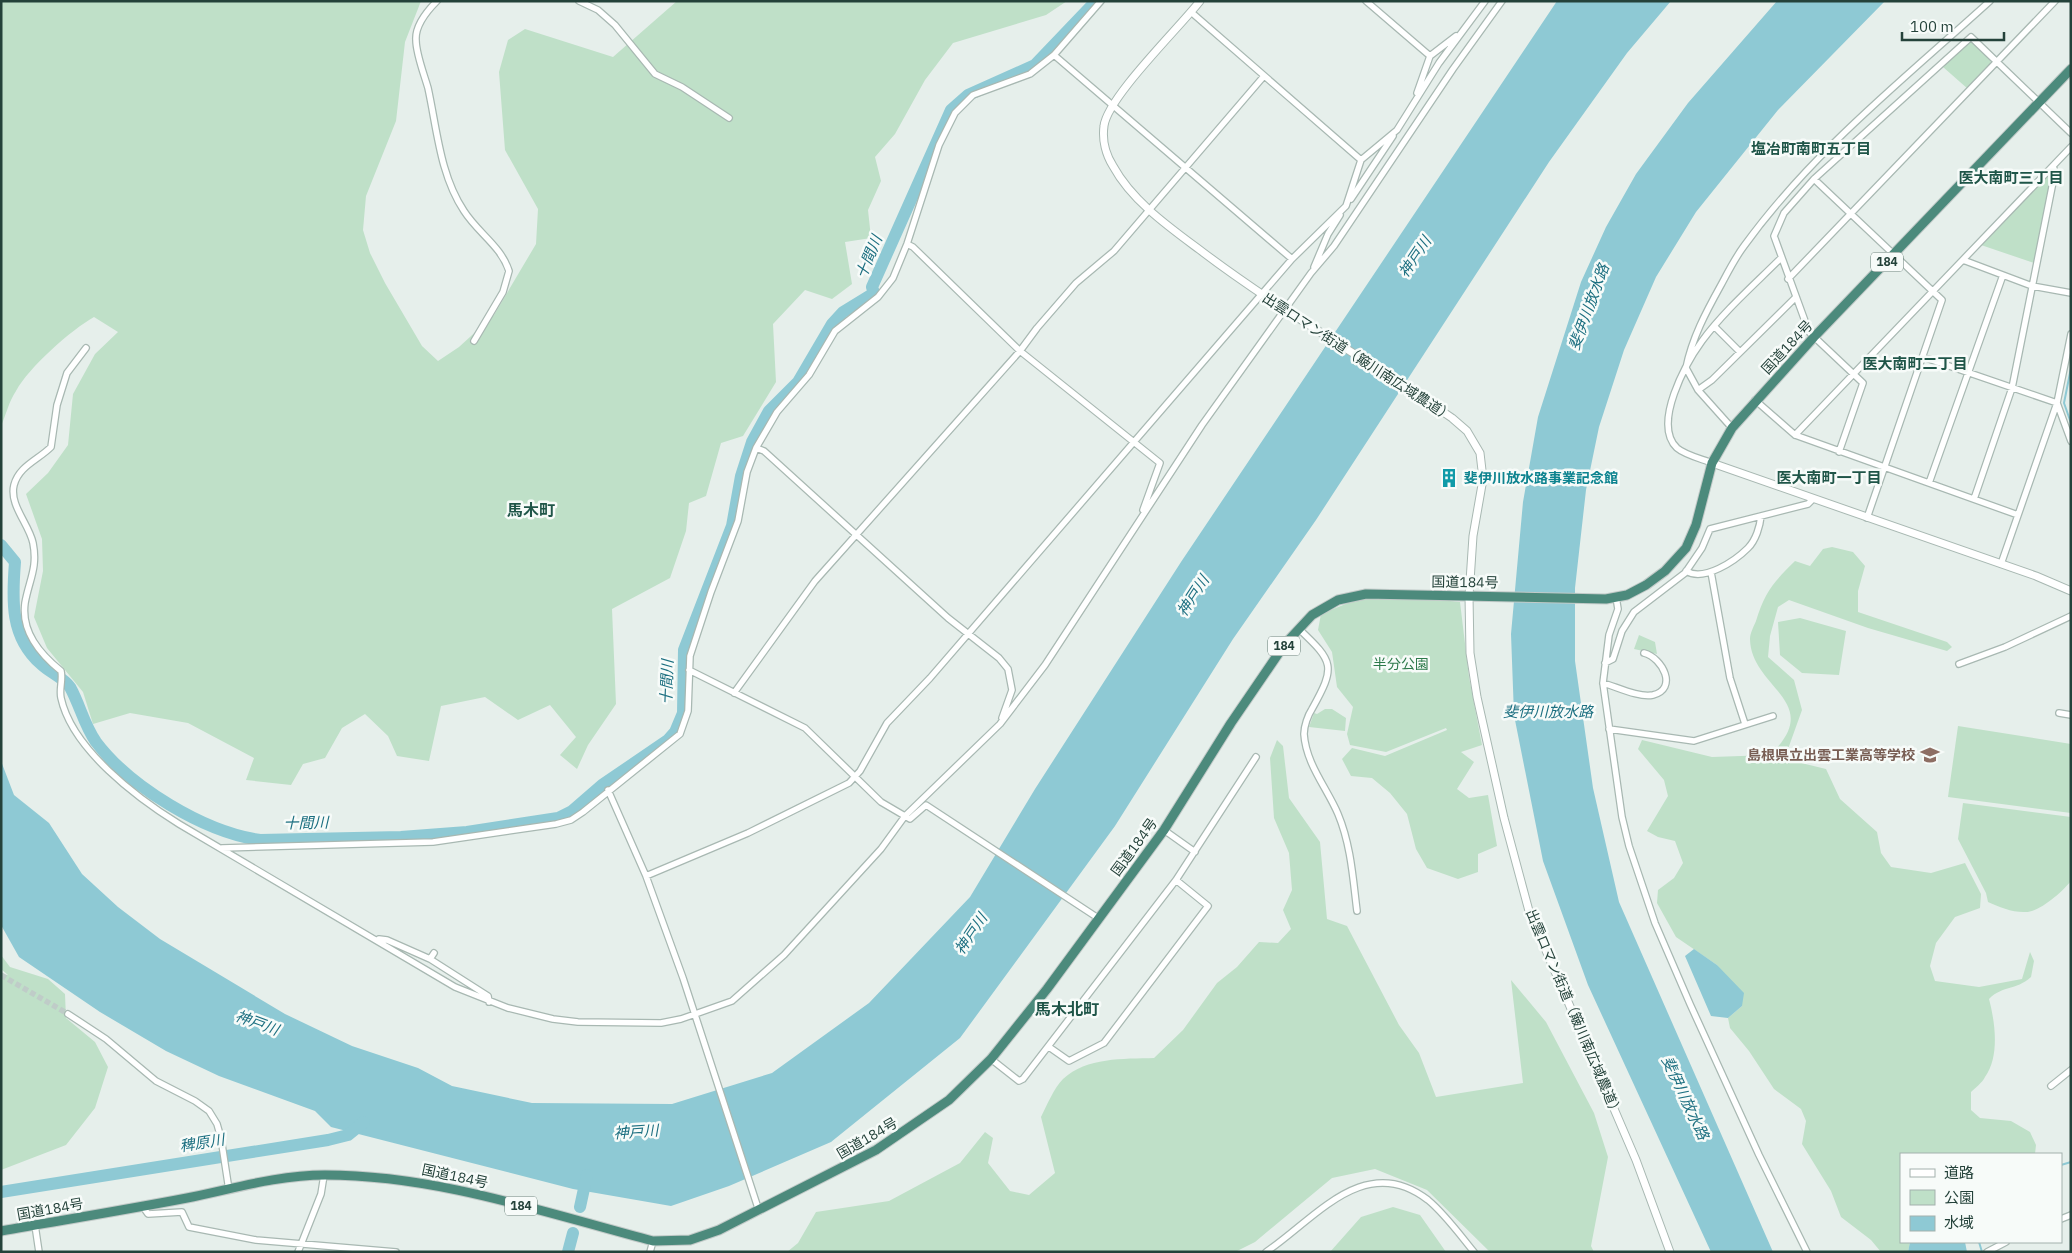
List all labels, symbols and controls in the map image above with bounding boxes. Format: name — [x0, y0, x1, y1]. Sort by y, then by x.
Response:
scale bar — [1902, 10, 2004, 42]
text: 100 m — [1910, 17, 1954, 36]
district label: 塩冶町南町五丁目 — [1751, 139, 1871, 158]
district label: 医大南町三丁目 — [1958, 168, 2064, 187]
water label: 十間川 — [851, 231, 887, 281]
water label: 神戸川 — [1394, 231, 1436, 281]
road number: 184 — [1871, 252, 1903, 272]
water label: 斐伊川放水路 — [1564, 259, 1614, 352]
street label: 出雲ロマン街道（簸川南広域農道） — [1259, 288, 1457, 426]
street label: 国道184号 — [1758, 316, 1816, 378]
district label: 医大南町二丁目 — [1862, 354, 1968, 373]
building icon: 斐伊川放水路事業記念館 — [1438, 467, 1460, 489]
district label: 医大南町一丁目 — [1776, 468, 1882, 487]
place label: 斐伊川放水路事業記念館 — [1464, 469, 1618, 487]
district label: 馬木町 — [507, 500, 555, 520]
water label: 神戸川 — [1172, 570, 1214, 620]
street label: 国道184号 — [1431, 572, 1499, 592]
road number: 184 — [1268, 636, 1300, 656]
park label: 半分公園 — [1373, 655, 1429, 673]
water label: 十間川 — [656, 657, 677, 705]
water label: 斐伊川放水路 — [1503, 702, 1595, 721]
school or university icon: 島根県立出雲工業高等学校 — [1919, 744, 1941, 766]
place label: 島根県立出雲工業高等学校 — [1747, 746, 1915, 764]
water label: 十間川 — [283, 813, 331, 832]
street label: 国道184号 — [1107, 815, 1161, 879]
street label: 出雲ロマン街道（簸川南広域農道） — [1522, 906, 1626, 1120]
water label: 神戸川 — [950, 908, 992, 958]
district label: 馬木北町 — [1035, 999, 1099, 1019]
water label: 神戸川 — [233, 1006, 283, 1040]
water label: 斐伊川放水路 — [1658, 1053, 1714, 1144]
street label: 国道184号 — [833, 1113, 901, 1163]
water label: 神戸川 — [613, 1120, 661, 1143]
water label: 稗原川 — [178, 1129, 228, 1155]
legend — [1900, 1153, 2062, 1243]
street label: 国道184号 — [420, 1160, 490, 1192]
text: 道路 — [1944, 1163, 1974, 1182]
text: 公園 — [1944, 1188, 1974, 1207]
street label: 国道184号 — [15, 1194, 85, 1224]
road number: 184 — [505, 1196, 537, 1216]
text: 水域 — [1944, 1213, 1974, 1232]

